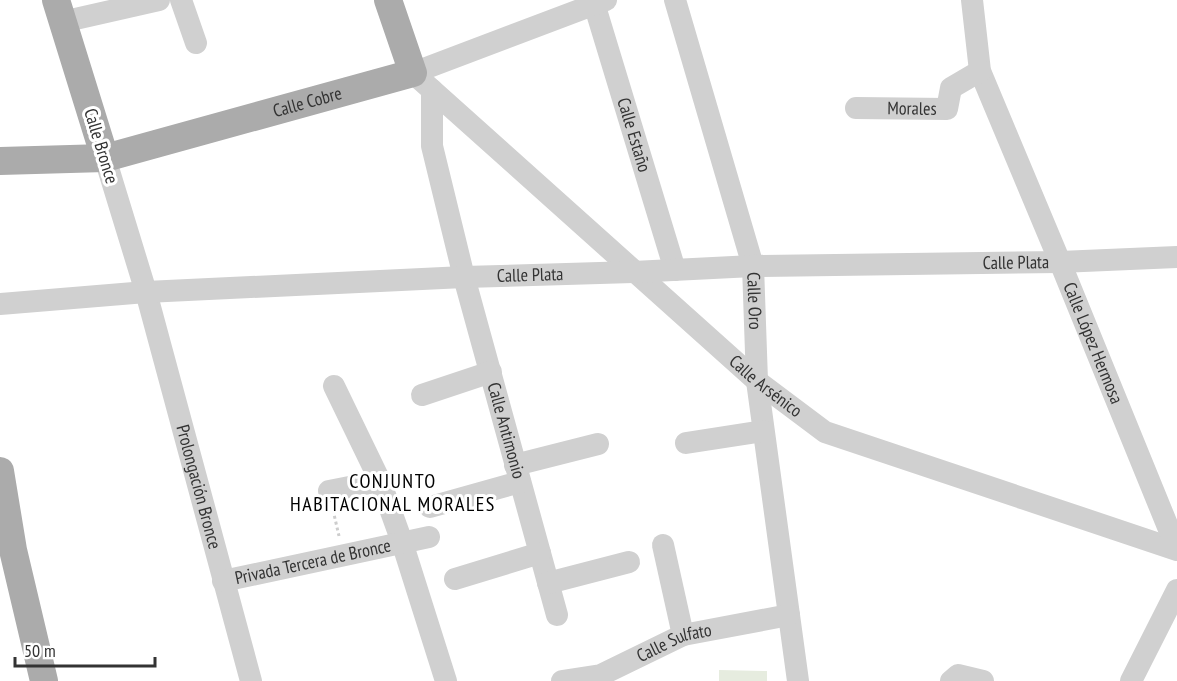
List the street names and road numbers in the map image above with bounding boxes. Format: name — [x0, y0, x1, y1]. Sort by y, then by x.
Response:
street label: Calle Cobre — [270, 81, 344, 122]
street label: Calle Estaño — [612, 95, 657, 175]
street label: Morales — [887, 96, 937, 120]
street label: Calle Bronce — [79, 105, 124, 186]
street label: Calle Plata — [982, 250, 1049, 274]
street label: Calle Plata — [496, 262, 564, 287]
street label: Calle Oro — [742, 272, 767, 330]
street label: Calle López Hermosa — [1058, 279, 1129, 407]
street label: Calle Arsénico — [725, 350, 807, 422]
street label: Calle Antimonio — [483, 380, 531, 481]
street label: Prolongación Bronce — [171, 422, 227, 551]
street label: Privada Tercera de Bronce — [233, 533, 393, 589]
street label: Calle Sulfato — [633, 618, 714, 667]

